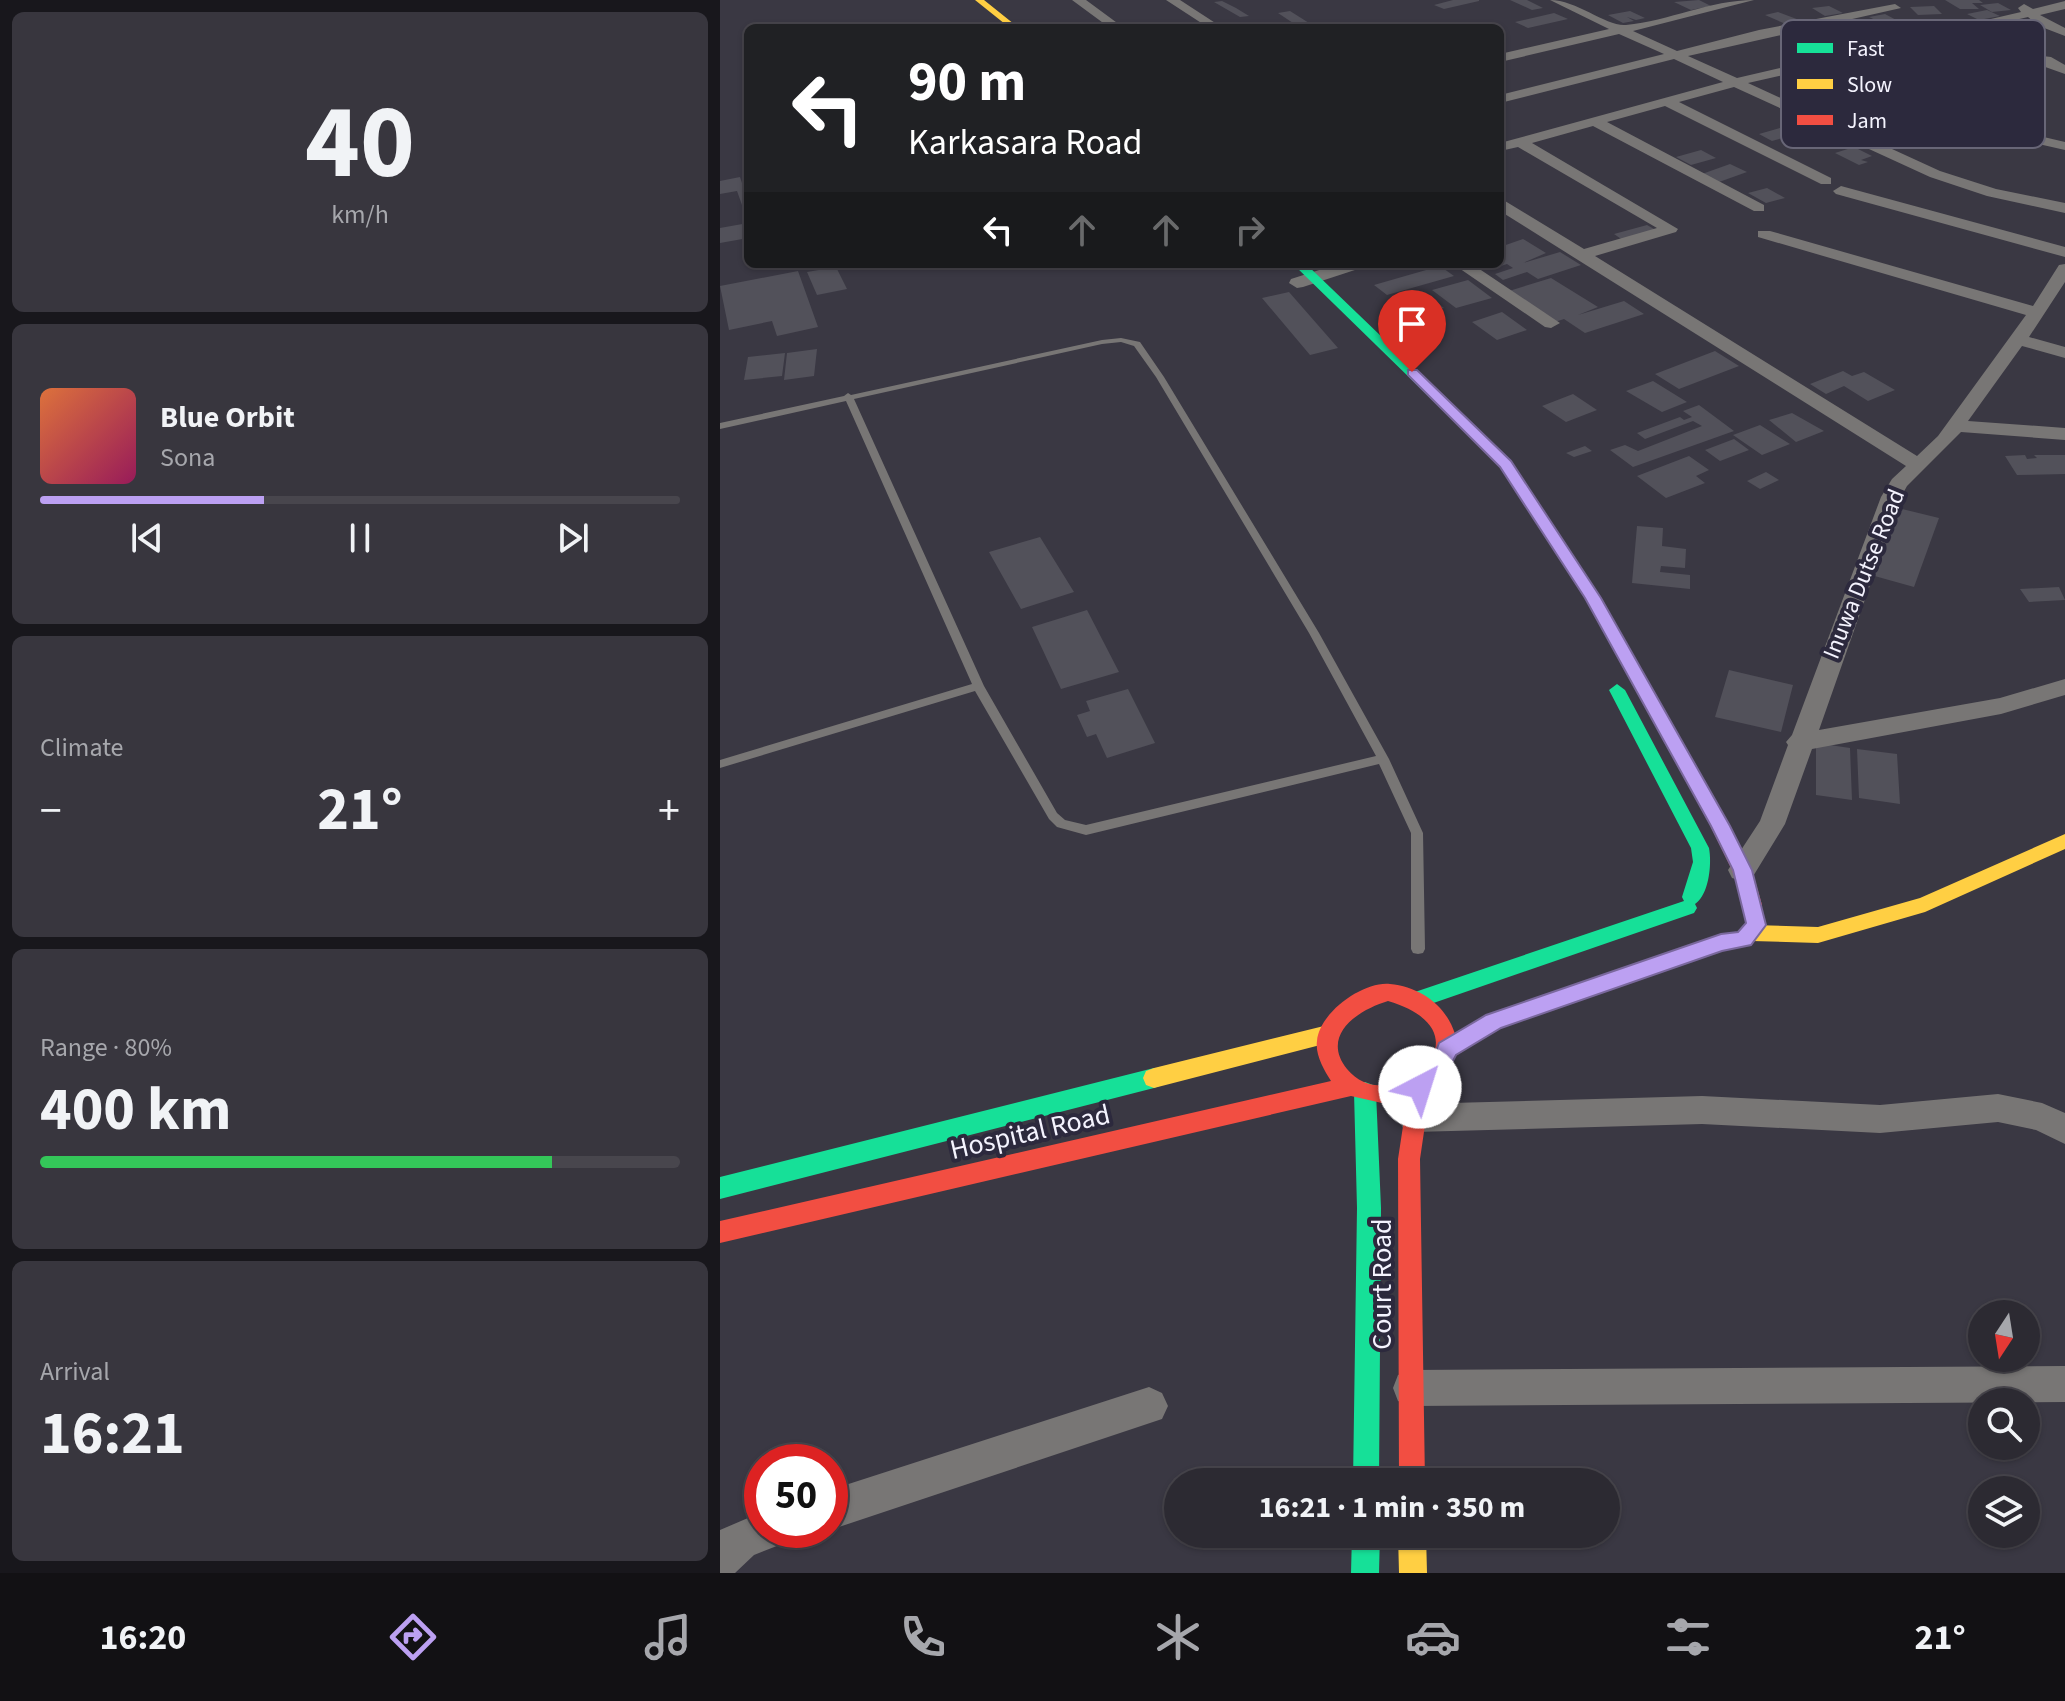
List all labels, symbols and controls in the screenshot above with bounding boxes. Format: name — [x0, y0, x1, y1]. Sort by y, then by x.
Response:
legend — [1781, 20, 2045, 148]
text: Fast — [1847, 33, 1885, 65]
text: 90 m — [908, 43, 1026, 122]
icon: left — [776, 56, 880, 160]
text: Slow — [1847, 69, 1892, 101]
text: 40 — [305, 70, 415, 218]
text: Jam — [1847, 105, 1887, 137]
text: Karkasara Road — [908, 117, 1143, 168]
text: km/h — [331, 196, 389, 233]
icon: left — [976, 208, 1020, 252]
icon: ahead — [1060, 208, 1104, 252]
icon: ahead — [1144, 208, 1188, 252]
icon: right — [1228, 208, 1272, 252]
pin — [1378, 290, 1446, 372]
icon: arrive — [1390, 302, 1434, 346]
text: Blue Orbit — [160, 396, 295, 439]
text: Sona — [160, 439, 215, 476]
street label: Inuwa Dutse Road — [1814, 484, 1914, 664]
icon: previous — [125, 516, 169, 560]
icon: pause — [338, 516, 382, 560]
icon: next — [551, 516, 595, 560]
text: Climate — [40, 729, 124, 766]
text: 21° — [317, 768, 403, 853]
text: − — [40, 780, 62, 843]
text: + — [658, 780, 680, 843]
text: Range · 80% — [40, 1029, 172, 1066]
position arrow — [1378, 1045, 1462, 1129]
text: 400 km — [40, 1068, 231, 1153]
street label: Hospital Road — [946, 1094, 1114, 1170]
street label: Court Road — [1362, 1218, 1402, 1350]
north arrow — [1968, 1300, 2040, 1372]
map controls — [1968, 1300, 2040, 1548]
text: Arrival — [40, 1353, 110, 1390]
button: search — [1968, 1388, 2040, 1460]
text: 16:21 — [40, 1392, 185, 1477]
speed limit sign: 50 — [744, 1444, 848, 1548]
button: layers — [1968, 1476, 2040, 1548]
text: 16:21 · 1 min · 350 m — [1259, 1486, 1525, 1529]
icon: directions — [385, 1609, 441, 1665]
icon: music — [640, 1609, 696, 1665]
icon: phone — [895, 1609, 951, 1665]
icon: climate — [1150, 1609, 1206, 1665]
icon: car — [1405, 1609, 1461, 1665]
icon: filters — [1660, 1609, 1716, 1665]
text: 16:20 — [99, 1612, 186, 1663]
text: 21° — [1914, 1612, 1966, 1663]

